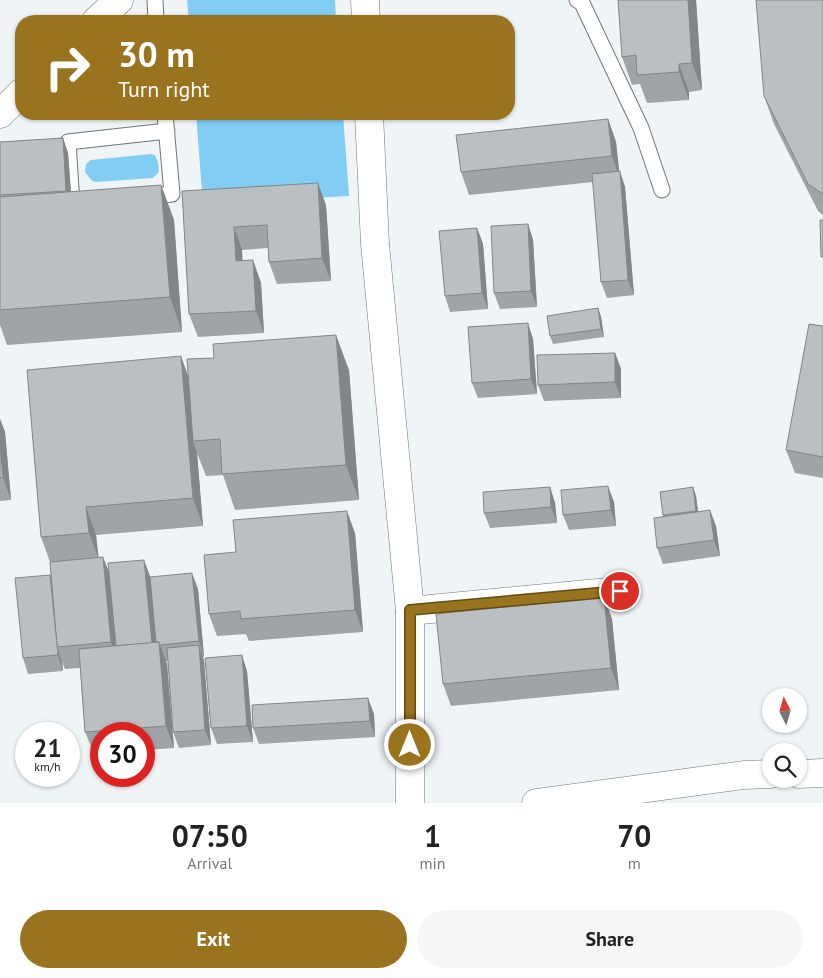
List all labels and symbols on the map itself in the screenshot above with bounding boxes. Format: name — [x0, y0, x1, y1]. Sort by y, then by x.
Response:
pin — [599, 570, 641, 612]
north arrow — [762, 688, 808, 732]
position arrow — [383, 718, 435, 770]
speed limit sign: 30 — [90, 722, 155, 787]

